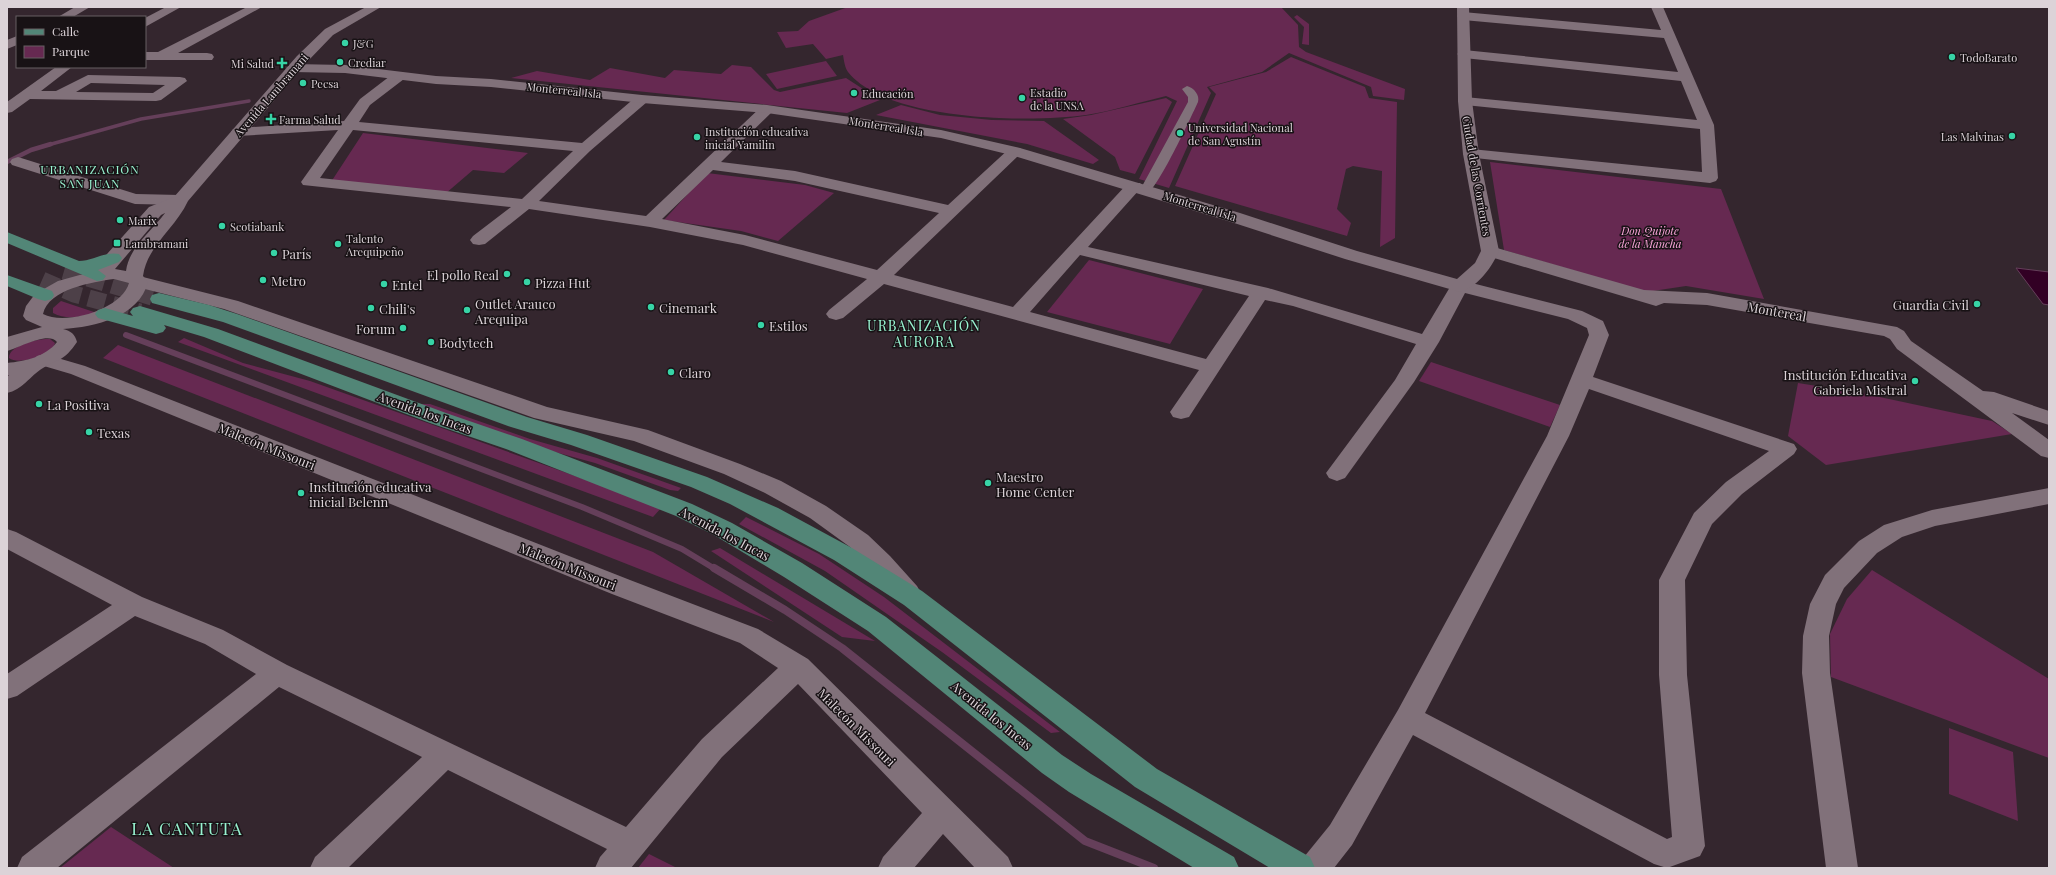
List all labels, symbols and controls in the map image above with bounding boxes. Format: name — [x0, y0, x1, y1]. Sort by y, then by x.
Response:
legend — [16, 16, 146, 68]
text: Calle — [52, 23, 79, 39]
place label: J&G — [352, 36, 374, 51]
marker: J&G — [340, 38, 350, 48]
text: Parque — [52, 43, 90, 59]
street label: Avenida Lambramani — [230, 50, 311, 140]
place label: TodoBarato — [1960, 50, 2017, 65]
marker: TodoBarato — [1947, 52, 1957, 62]
place label: Crediar — [348, 55, 386, 70]
place label: Mi Salud — [231, 56, 275, 71]
marker: Crediar — [335, 57, 345, 67]
marker: Mi Salud — [277, 58, 287, 68]
place label: Pecsa — [311, 76, 339, 91]
marker: Pecsa — [298, 78, 308, 88]
street label: Monterreal Isla — [526, 79, 603, 101]
place label: Estadio de la UNSA — [1030, 85, 1084, 113]
place label: Educación — [862, 86, 914, 101]
marker: Educación — [849, 88, 859, 98]
marker: Estadio de la UNSA — [1017, 93, 1027, 103]
place label: Farma Salud — [279, 112, 341, 127]
street label: Monterreal Isla — [848, 113, 925, 139]
marker: Farma Salud — [266, 114, 276, 124]
street label: Ciudad de las Corrientes — [1459, 115, 1495, 237]
place label: Universidad Nacional de San Agustín — [1188, 120, 1293, 148]
place label: Institución educativa inicial Yamilin — [705, 124, 809, 152]
marker: Universidad Nacional de San Agustín — [1175, 128, 1185, 138]
place label: Las Malvinas — [1941, 129, 2004, 144]
marker: Las Malvinas — [2007, 131, 2017, 141]
marker: Institución educativa inicial Yamilin — [692, 132, 702, 142]
district label: URBANIZACIÓN SAN JUAN — [40, 161, 140, 191]
street label: Monterreal Isla — [1162, 188, 1239, 224]
place label: Marix — [128, 213, 157, 228]
marker: Marix — [115, 215, 125, 225]
place label: Scotiabank — [230, 219, 284, 234]
marker: Scotiabank — [217, 221, 227, 231]
park label: Don Quijote de la Mancha — [1619, 223, 1682, 251]
place label: Talento Arequipeño — [345, 231, 404, 259]
place label: Lambramani — [125, 236, 188, 251]
marker: Lambramani — [112, 238, 122, 248]
marker: Talento Arequipeño — [333, 239, 343, 249]
place label: París — [282, 245, 312, 262]
marker: París — [269, 248, 279, 258]
place label: El pollo Real — [427, 266, 499, 283]
marker: El pollo Real — [502, 269, 512, 279]
place label: Metro — [271, 272, 306, 289]
place label: Pizza Hut — [535, 274, 591, 291]
marker: Metro — [258, 275, 268, 285]
place label: Entel — [392, 276, 423, 293]
marker: Pizza Hut — [522, 277, 532, 287]
marker: Entel — [379, 279, 389, 289]
place label: Outlet Arauco Arequipa — [474, 295, 556, 327]
place label: Guardia Civil — [1893, 296, 1969, 313]
street label: Montereal — [1746, 297, 1808, 325]
place label: Cinemark — [659, 299, 718, 316]
marker: Guardia Civil — [1972, 299, 1982, 309]
place label: Chili's — [379, 300, 415, 317]
marker: Cinemark — [646, 302, 656, 312]
marker: Chili's — [366, 303, 376, 313]
marker: Outlet Arauco Arequipa — [462, 305, 472, 315]
district label: URBANIZACIÓN AURORA — [867, 316, 981, 351]
place label: Estilos — [769, 317, 808, 334]
place label: Forum — [356, 320, 395, 337]
marker: Estilos — [756, 320, 766, 330]
marker: Forum — [398, 323, 408, 333]
place label: Bodytech — [439, 334, 494, 351]
marker: Bodytech — [426, 337, 436, 347]
place label: Claro — [679, 364, 711, 381]
place label: Institución Educativa Gabriela Mistral — [1783, 366, 1908, 398]
marker: Claro — [666, 367, 676, 377]
marker: Institución Educativa Gabriela Mistral — [1910, 376, 1920, 386]
street label: Avenida los Incas — [374, 387, 475, 437]
place label: La Positiva — [47, 396, 110, 413]
marker: La Positiva — [34, 399, 44, 409]
street label: Malecón Missouri — [216, 419, 318, 473]
place label: Texas — [97, 424, 130, 441]
marker: Texas — [84, 427, 94, 437]
place label: Maestro Home Center — [996, 468, 1075, 500]
place label: Institución educativa inicial Belenn — [309, 478, 432, 510]
marker: Maestro Home Center — [983, 478, 993, 488]
marker: Institución educativa inicial Belenn — [296, 488, 306, 498]
street label: Avenida los Incas — [676, 502, 773, 564]
street label: Malecón Missouri — [517, 539, 619, 593]
street label: Avenida los Incas — [947, 676, 1036, 753]
street label: Malecón Missouri — [814, 684, 900, 770]
district label: LA CANTUTA — [131, 817, 243, 839]

